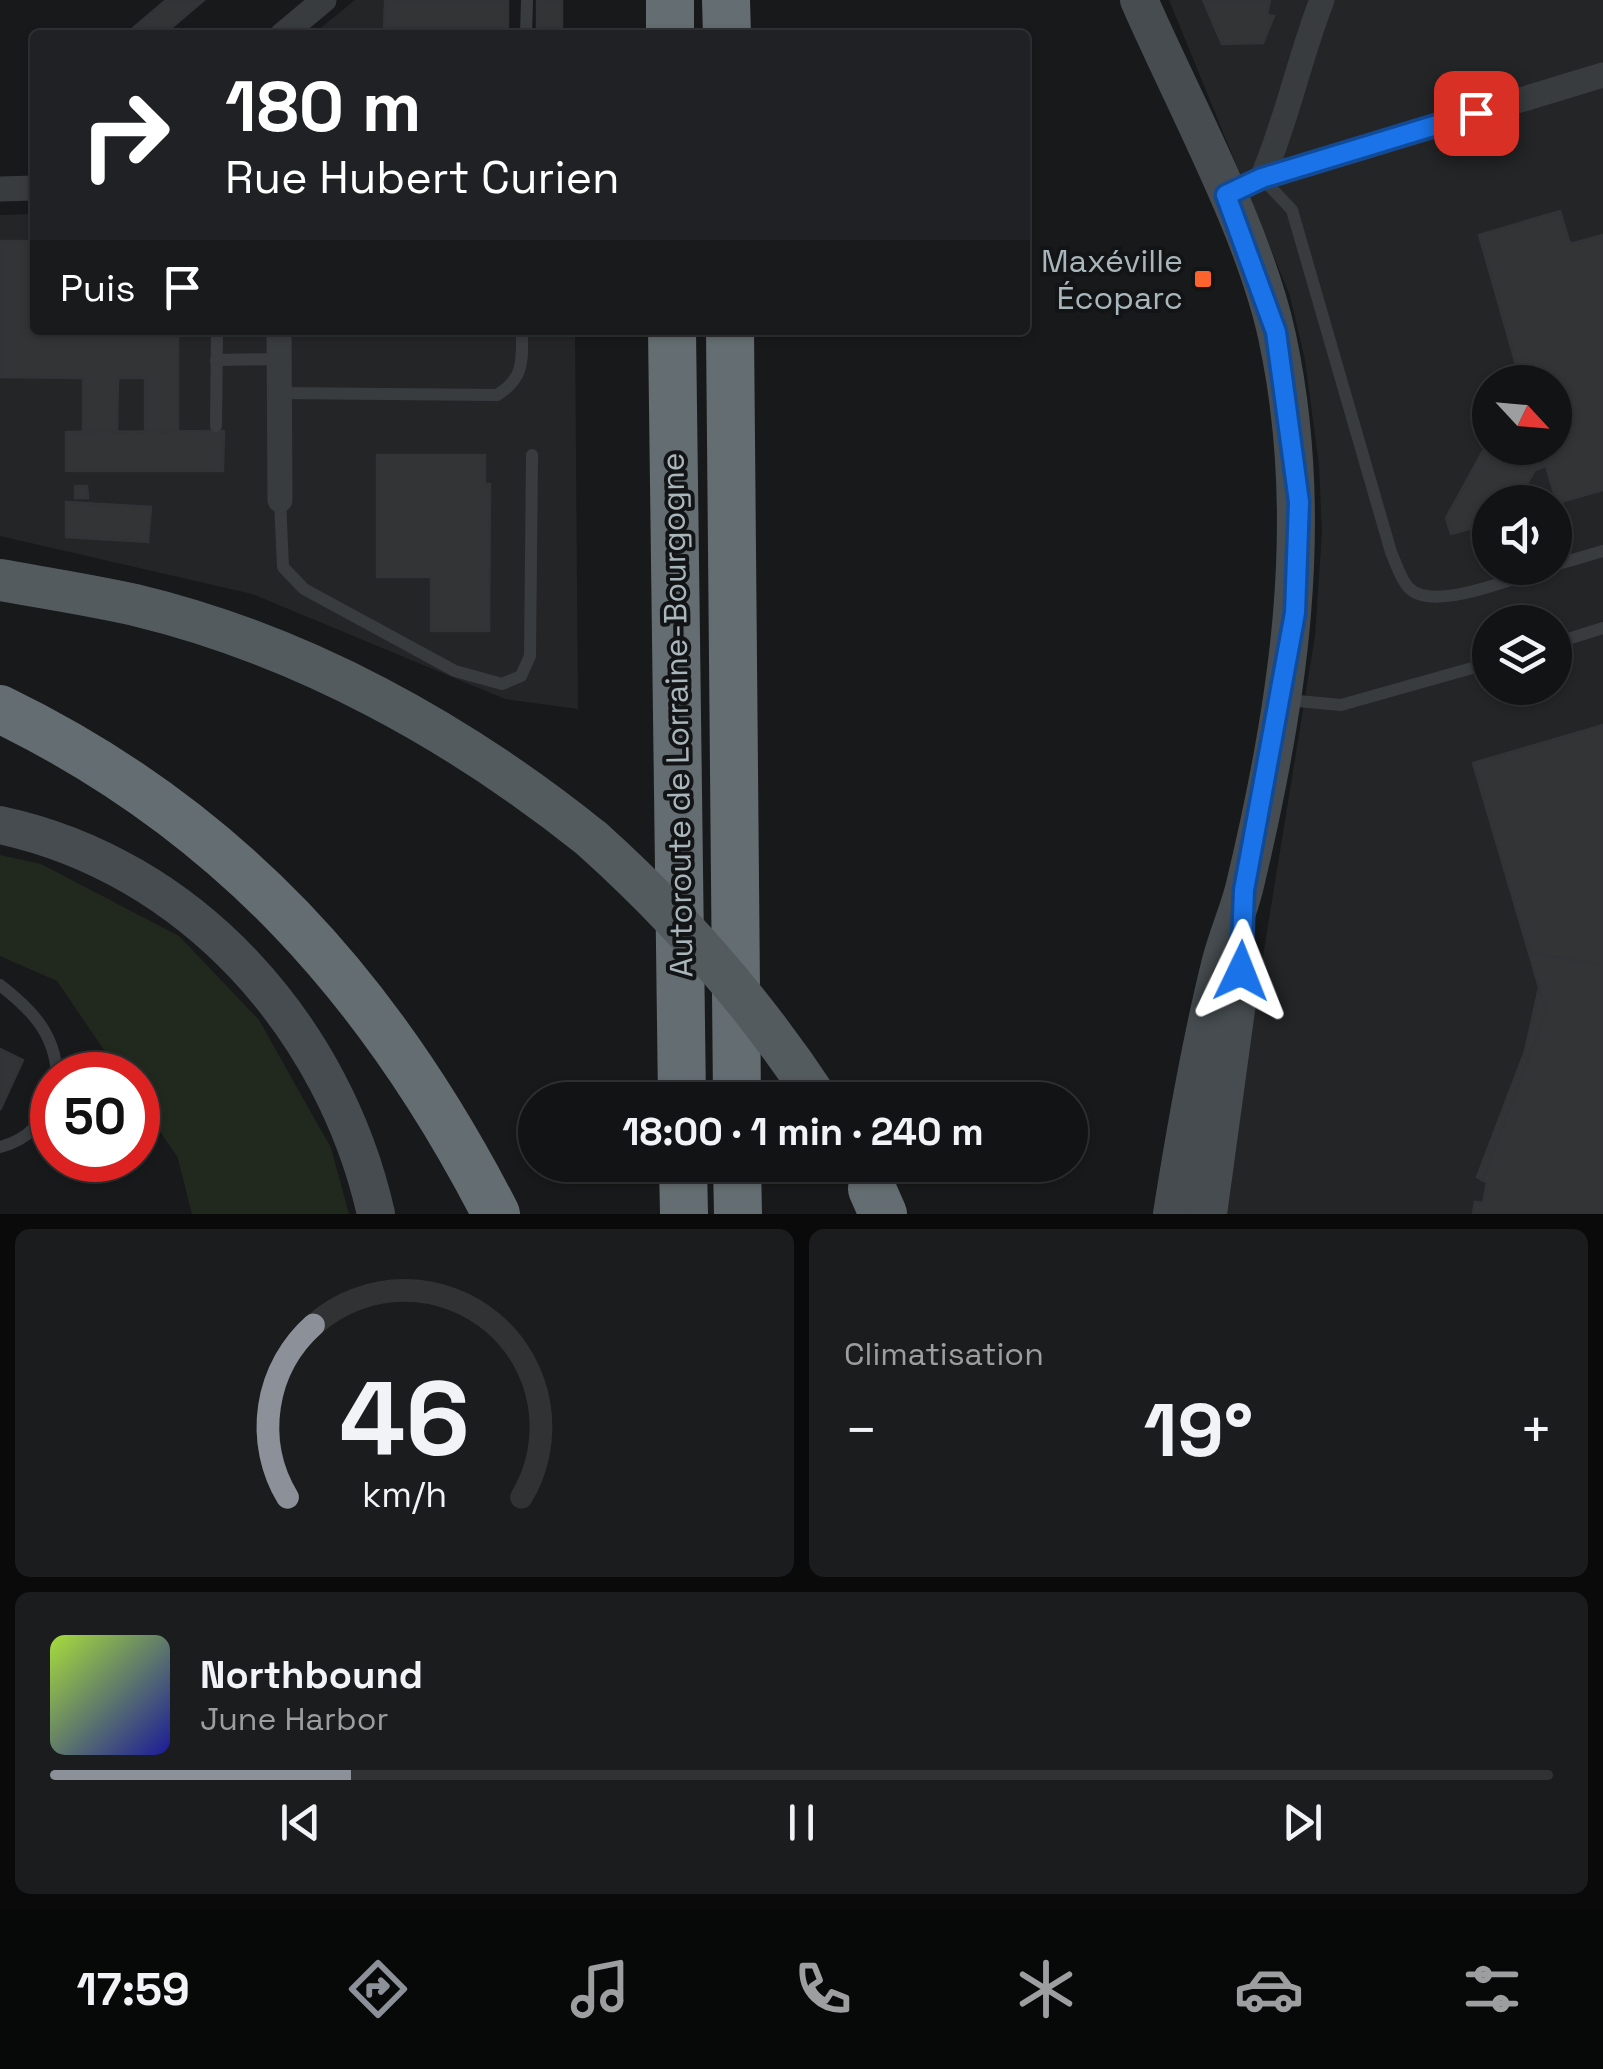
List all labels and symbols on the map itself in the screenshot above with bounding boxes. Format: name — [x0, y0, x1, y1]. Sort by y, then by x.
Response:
pin — [1434, 71, 1519, 156]
place label: Maxéville Écoparc — [1041, 241, 1183, 318]
marker: Maxéville Écoparc — [1192, 268, 1214, 290]
north arrow — [1472, 365, 1572, 465]
street label: Autoroute de Lorraine-Bourgogne — [652, 452, 702, 978]
position arrow — [1189, 919, 1293, 1023]
speed limit sign: 50 — [30, 1052, 160, 1182]

